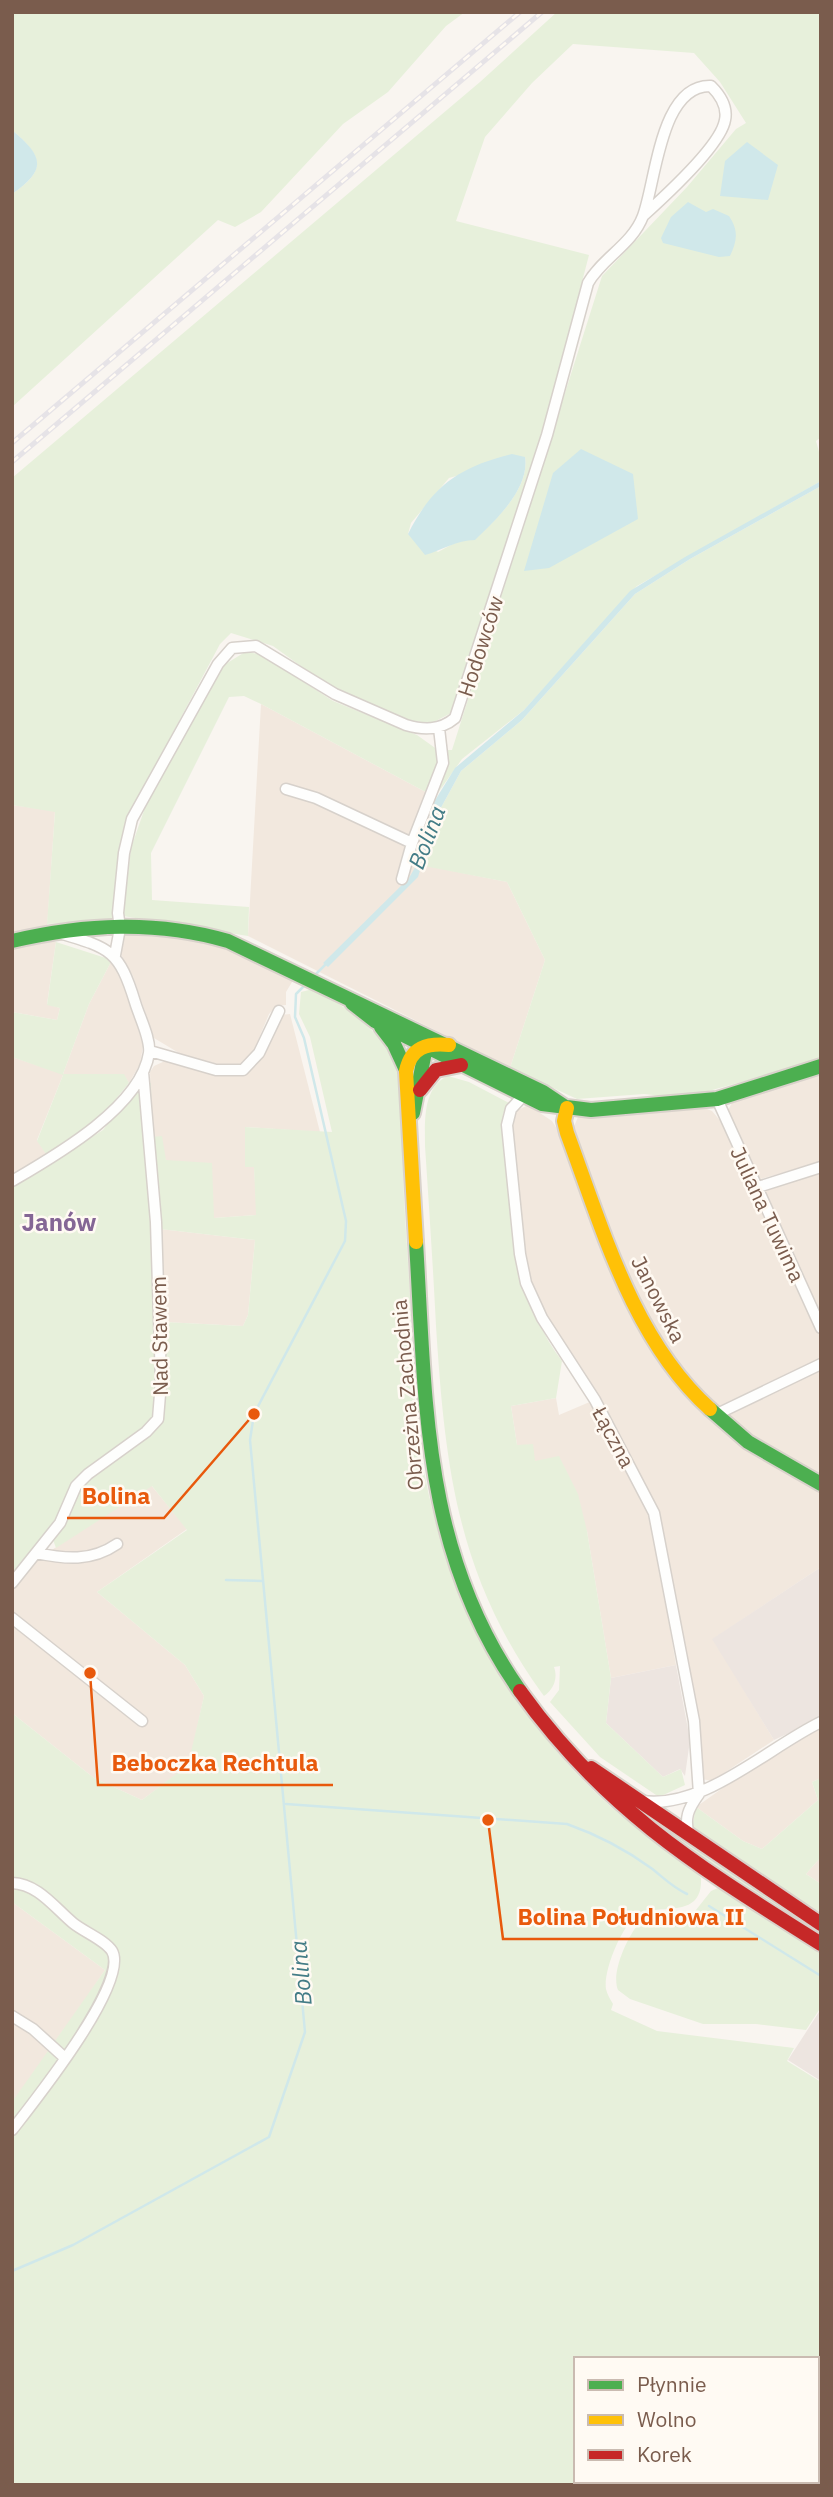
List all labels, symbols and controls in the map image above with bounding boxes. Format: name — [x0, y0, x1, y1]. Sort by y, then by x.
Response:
street label: Hodowców — [451, 592, 509, 700]
water label: Bolina — [400, 801, 452, 873]
street label: Juliana Tuwima — [724, 1142, 812, 1286]
district label: Janów — [22, 1206, 96, 1238]
street label: Janowska — [625, 1251, 693, 1347]
street label: Nad Stawem — [144, 1276, 174, 1396]
street label: Obrzeżna Zachodnia — [385, 1298, 429, 1492]
street label: Łączna — [586, 1401, 642, 1472]
callout: Bolina — [67, 1474, 164, 1518]
text: Bolina — [82, 1480, 150, 1510]
callout: Beboczka Rechtula — [98, 1741, 333, 1785]
text: Beboczka Rechtula — [111, 1747, 319, 1777]
callout: Bolina Południowa II — [503, 1895, 758, 1939]
text: Bolina Południowa II — [517, 1901, 745, 1931]
water label: Bolina — [282, 1939, 318, 2007]
legend — [574, 2357, 819, 2483]
text: Płynnie — [637, 2370, 706, 2398]
text: Wolno — [637, 2405, 697, 2433]
text: Korek — [637, 2440, 692, 2468]

